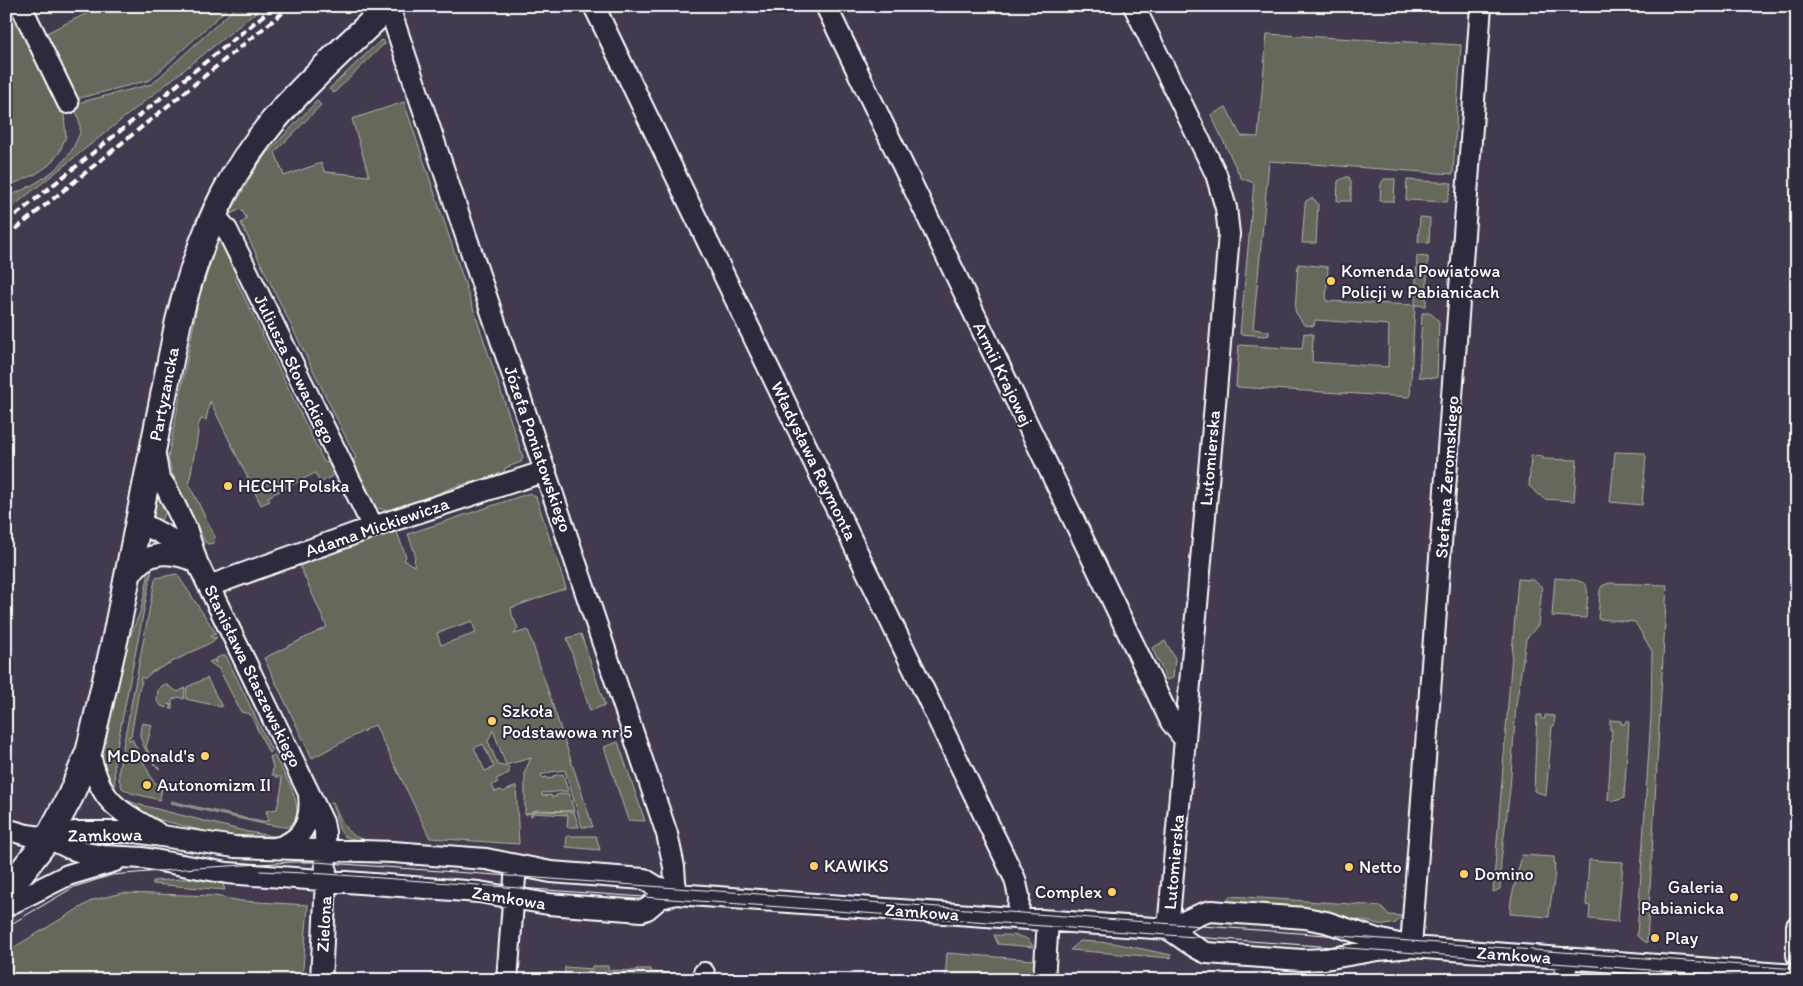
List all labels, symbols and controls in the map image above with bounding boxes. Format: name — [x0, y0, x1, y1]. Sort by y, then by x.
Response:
place label: Komenda Powiatowa Policji w Pabianicach — [1341, 260, 1500, 303]
marker: Komenda Powiatowa Policji w Pabianicach — [1325, 275, 1337, 287]
street label: Juliusza Słowackiego — [249, 291, 341, 447]
street label: Armii Krajowej — [968, 318, 1038, 430]
street label: Partyzancka — [144, 344, 184, 443]
street label: Józefa Poniatowskiego — [499, 363, 577, 535]
street label: Władysława Reymonta — [766, 378, 862, 545]
street label: Stefana Żeromskiego — [1430, 395, 1464, 559]
street label: Lutomierska — [1195, 409, 1225, 507]
place label: HECHT Polska — [238, 475, 349, 497]
marker: HECHT Polska — [222, 480, 234, 492]
street label: Adama Mickiewicza — [302, 492, 452, 562]
street label: Stanisława Staszewskiego — [199, 581, 307, 771]
place label: Szkoła Podstawowa nr 5 — [502, 700, 632, 743]
marker: Szkoła Podstawowa nr 5 — [486, 715, 498, 727]
place label: McDonald's — [107, 745, 195, 767]
marker: McDonald's — [199, 750, 211, 762]
place label: Autonomizm II — [157, 774, 271, 796]
marker: Autonomizm II — [141, 779, 153, 791]
street label: Lutomierska — [1159, 813, 1189, 911]
street label: Zamkowa — [67, 823, 143, 847]
place label: KAWIKS — [824, 855, 889, 877]
place label: Netto — [1359, 856, 1402, 878]
marker: KAWIKS — [808, 860, 820, 872]
marker: Netto — [1343, 861, 1355, 873]
place label: Domino — [1474, 863, 1534, 885]
marker: Domino — [1458, 868, 1470, 880]
place label: Galeria Pabianicka — [1641, 876, 1725, 919]
street label: Zamkowa — [470, 881, 548, 915]
place label: Complex — [1035, 881, 1102, 903]
marker: Complex — [1106, 886, 1118, 898]
marker: Galeria Pabianicka — [1728, 891, 1740, 903]
street label: Zielona — [312, 895, 336, 953]
street label: Zamkowa — [884, 898, 961, 926]
place label: Play — [1665, 927, 1699, 949]
marker: Play — [1649, 932, 1661, 944]
street label: Zamkowa — [1476, 941, 1553, 969]

